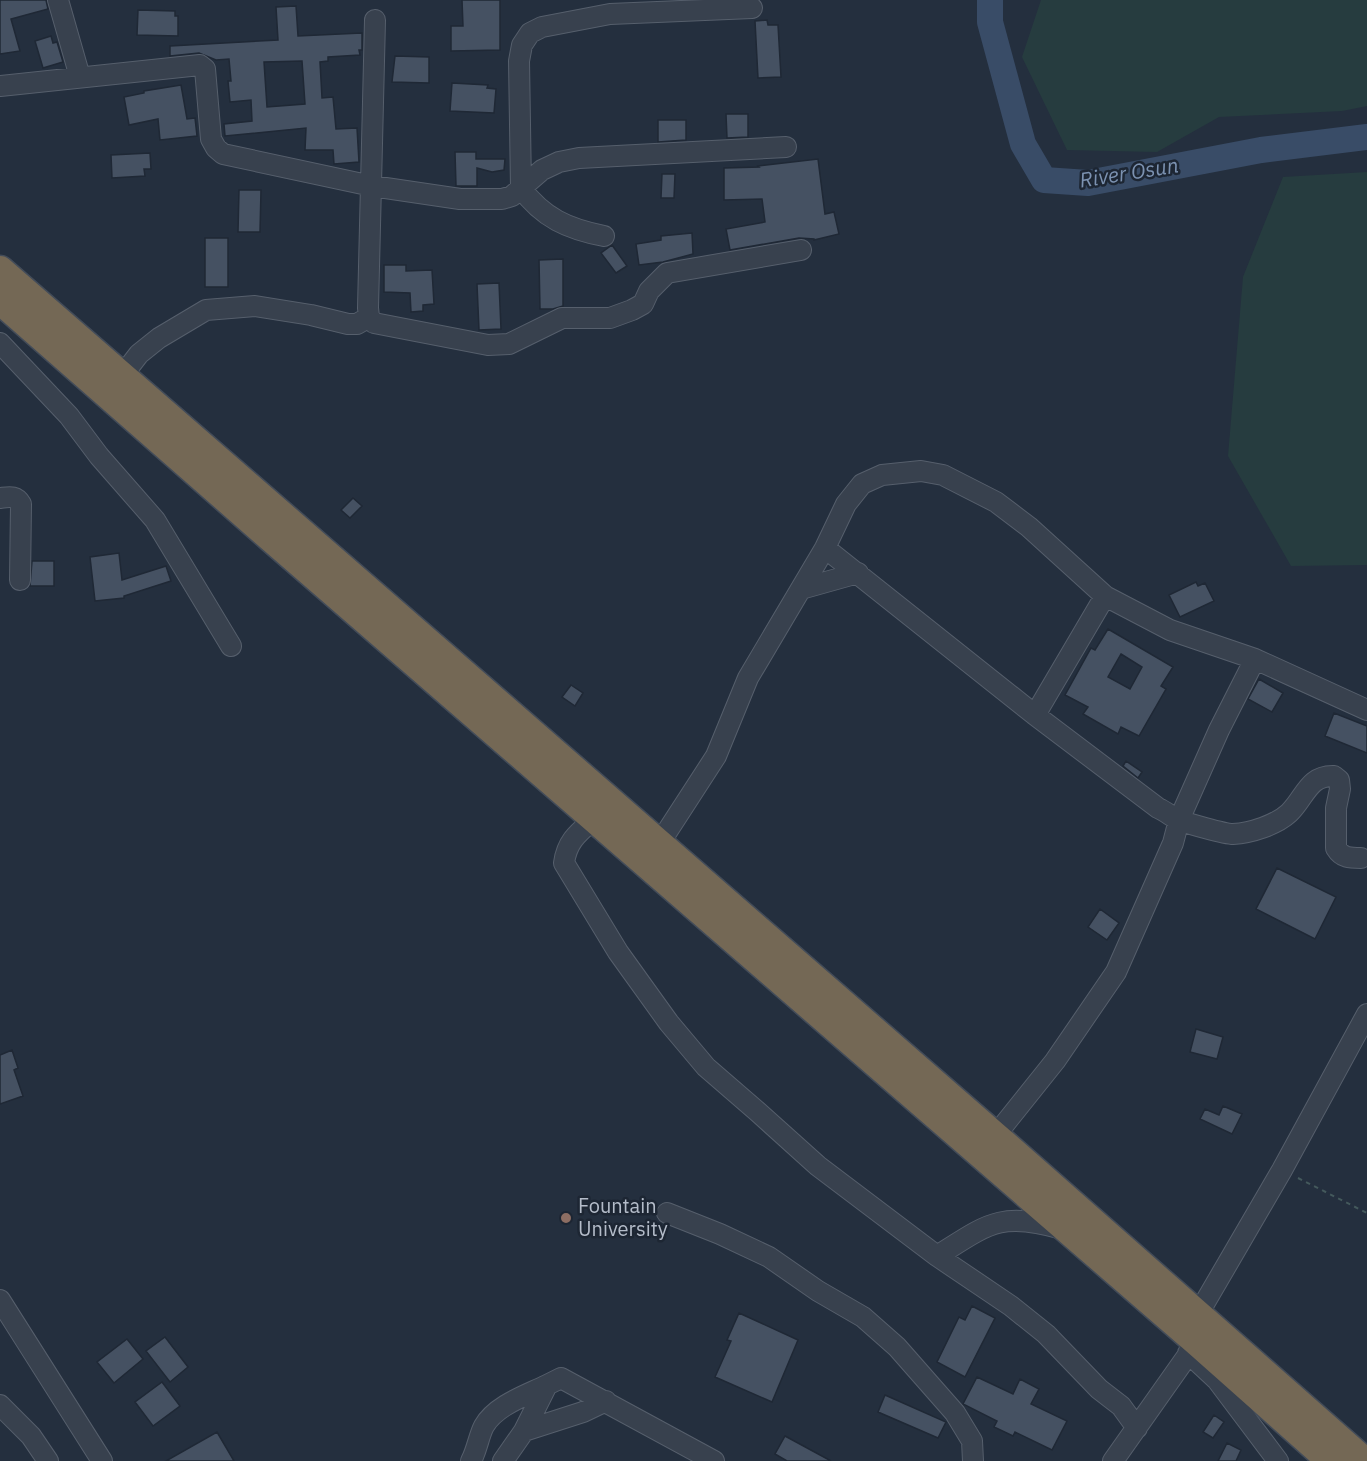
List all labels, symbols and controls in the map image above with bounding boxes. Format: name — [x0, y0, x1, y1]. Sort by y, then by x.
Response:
water label: River Osun — [1077, 150, 1180, 194]
place label: Fountain University — [578, 1192, 668, 1242]
marker: Fountain University — [559, 1211, 573, 1225]

